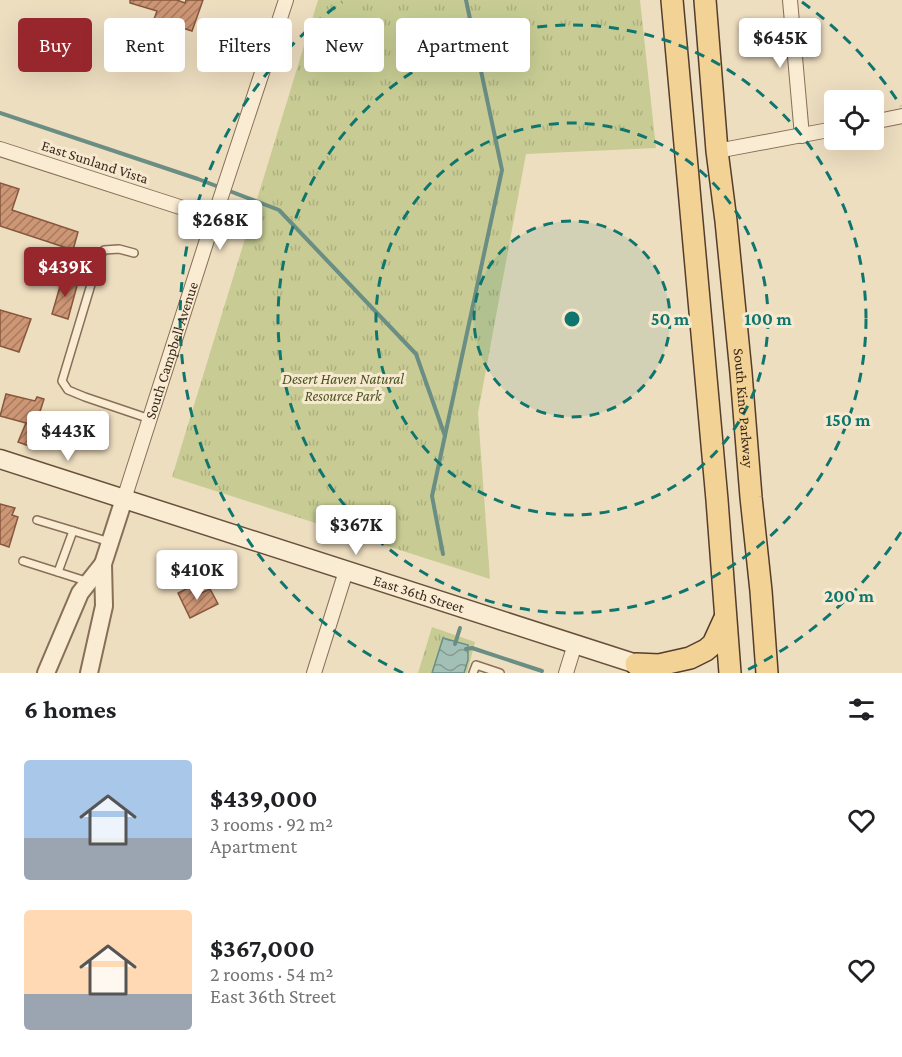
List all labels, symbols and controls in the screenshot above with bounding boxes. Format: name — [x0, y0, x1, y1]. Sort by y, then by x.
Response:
chip: Buy — [18, 18, 92, 72]
chip: Rent — [104, 18, 185, 72]
chip: Filters — [197, 18, 292, 72]
chip: New — [304, 18, 384, 72]
chip: Apartment — [396, 18, 530, 72]
pin: $645K — [738, 18, 822, 69]
text: $645K — [753, 26, 807, 48]
map controls — [824, 90, 884, 150]
button: locate — [824, 90, 884, 150]
street label: East Sunland Vista — [40, 137, 150, 187]
pin: $268K — [178, 200, 262, 251]
text: $268K — [192, 208, 248, 230]
pin: $439K — [23, 247, 107, 298]
text: $439K — [38, 255, 92, 277]
street label: South Campbell Avenue — [142, 279, 201, 421]
centre of rings — [562, 309, 582, 329]
text: 50 m — [651, 309, 690, 329]
text: 100 m — [744, 309, 792, 329]
street label: South Kino Parkway — [731, 347, 757, 469]
park label: Desert Haven Natural Resource Park — [282, 371, 404, 404]
text: 150 m — [825, 410, 871, 430]
pin: $443K — [26, 411, 110, 462]
text: $443K — [41, 419, 95, 441]
pin: $367K — [314, 505, 398, 556]
text: $367K — [330, 513, 382, 535]
pin: $410K — [155, 550, 239, 601]
text: $410K — [170, 558, 224, 580]
street label: East 36th Street — [371, 572, 467, 616]
text: 200 m — [824, 586, 875, 606]
icon: filters — [845, 693, 878, 726]
text: 6 homes — [24, 695, 116, 724]
icon: home — [72, 784, 144, 856]
text: $439,000 — [210, 784, 317, 813]
icon: heart — [845, 804, 878, 837]
text: 3 rooms · 92 m² — [210, 813, 333, 835]
text: Apartment — [210, 835, 297, 857]
icon: home — [72, 934, 144, 1006]
text: $367,000 — [210, 934, 315, 963]
icon: heart — [845, 954, 878, 987]
text: 2 rooms · 54 m² — [210, 963, 333, 985]
text: East 36th Street — [210, 985, 336, 1007]

